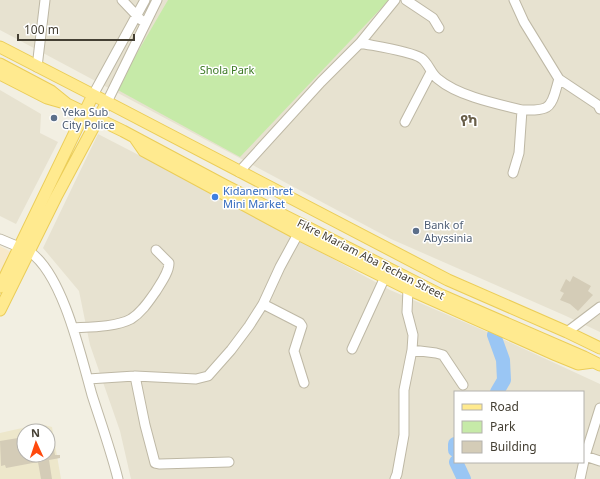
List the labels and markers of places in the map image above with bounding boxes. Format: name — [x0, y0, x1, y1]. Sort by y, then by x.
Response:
place label: Yeka Sub City Police — [62, 104, 115, 132]
marker: Yeka Sub City Police — [49, 113, 59, 123]
place label: Kidanemihret Mini Market — [223, 183, 293, 211]
marker: Kidanemihret Mini Market — [210, 192, 220, 202]
place label: Bank of Abyssinia — [424, 217, 472, 245]
marker: Bank of Abyssinia — [411, 226, 421, 236]

